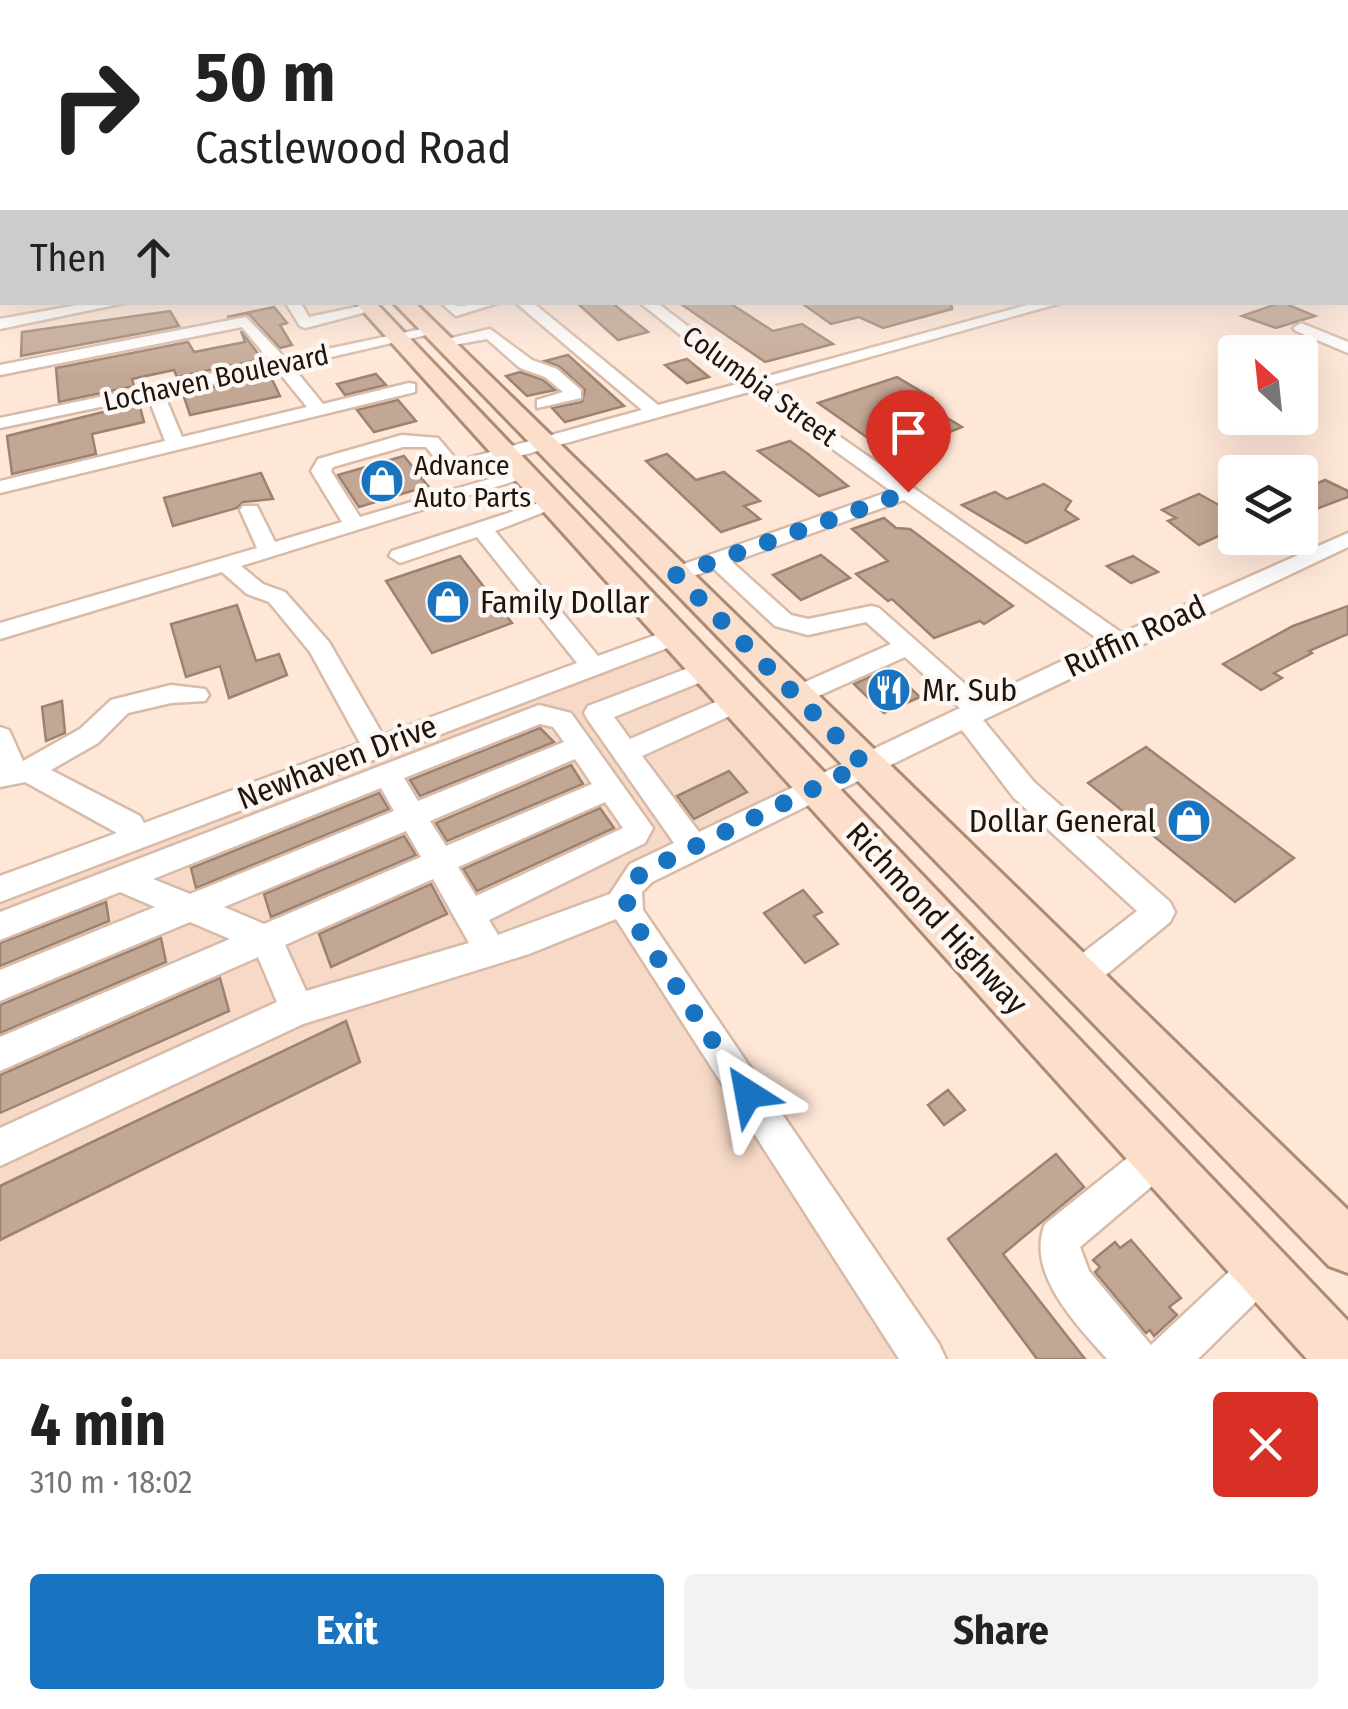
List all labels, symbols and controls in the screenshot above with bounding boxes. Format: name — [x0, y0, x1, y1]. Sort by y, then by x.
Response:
text: 50 m — [195, 36, 336, 120]
icon: right — [30, 40, 160, 170]
text: Castlewood Road — [195, 121, 511, 175]
icon: ahead — [126, 230, 181, 285]
text: Then — [30, 235, 106, 281]
street label: Columbia Street — [676, 319, 844, 454]
north arrow — [1218, 335, 1318, 435]
map controls — [1218, 335, 1318, 555]
street label: Lochaven Boulevard — [100, 338, 332, 418]
pin — [866, 390, 951, 493]
icon: arrive — [881, 405, 936, 460]
place label: Advance Auto Parts — [414, 449, 531, 514]
button: layers — [1218, 455, 1318, 555]
shop icon: Advance Auto Parts — [359, 458, 405, 504]
shop icon: Family Dollar — [425, 579, 471, 625]
place label: Family Dollar — [480, 583, 649, 621]
street label: Ruffin Road — [1058, 587, 1212, 685]
restaurant icon: Mr. Sub — [866, 667, 912, 713]
place label: Mr. Sub — [922, 671, 1017, 709]
street label: Newhaven Drive — [232, 707, 442, 817]
shop icon: Dollar General — [1166, 798, 1212, 844]
place label: Dollar General — [969, 802, 1156, 840]
street label: Richmond Highway — [838, 814, 1036, 1022]
position arrow — [696, 1042, 800, 1146]
text: 4 min — [30, 1389, 166, 1461]
button: close — [1213, 1392, 1318, 1497]
text: 310 m · 18:02 — [30, 1463, 192, 1501]
button: Exit — [30, 1574, 664, 1689]
button: Share — [684, 1574, 1318, 1689]

